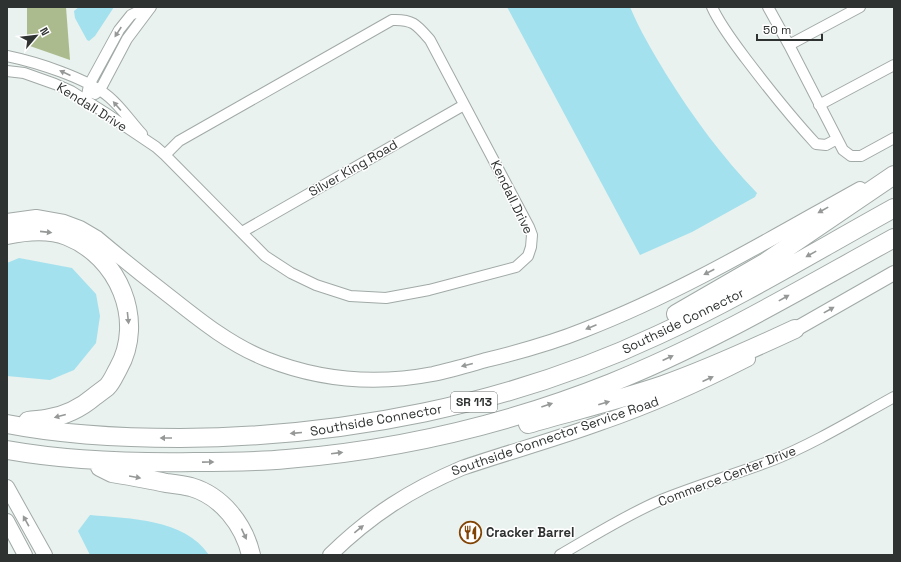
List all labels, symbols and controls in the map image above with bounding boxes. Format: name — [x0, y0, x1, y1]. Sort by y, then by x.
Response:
north arrow — [16, 16, 56, 56]
scale bar — [757, 16, 822, 42]
text: 50 m — [763, 22, 791, 38]
text: N — [37, 25, 53, 38]
one-way arrow — [114, 27, 122, 38]
one-way arrow — [58, 70, 70, 76]
street label: Kendall Drive — [54, 79, 130, 135]
one-way arrow — [113, 101, 122, 111]
street label: Silver King Road — [306, 136, 400, 200]
street label: Kendall Drive — [487, 157, 537, 237]
one-way arrow — [817, 206, 829, 213]
one-way arrow — [40, 229, 52, 236]
one-way arrow — [805, 251, 817, 258]
one-way arrow — [703, 269, 715, 275]
street label: Southside Connector — [619, 284, 747, 358]
one-way arrow — [778, 295, 790, 302]
one-way arrow — [823, 306, 835, 313]
one-way arrow — [125, 312, 132, 324]
one-way arrow — [586, 324, 597, 330]
one-way arrow — [663, 355, 674, 361]
one-way arrow — [461, 362, 473, 368]
one-way arrow — [702, 376, 713, 382]
street label: Southside Connector Service Road — [449, 392, 661, 480]
road number: SR 113 — [451, 392, 497, 412]
street label: Southside Connector — [309, 400, 443, 440]
one-way arrow — [598, 400, 610, 406]
one-way arrow — [542, 402, 554, 408]
one-way arrow — [54, 413, 66, 419]
one-way arrow — [290, 429, 302, 436]
one-way arrow — [159, 435, 172, 441]
street label: Commerce Center Drive — [656, 442, 798, 510]
one-way arrow — [331, 450, 343, 457]
one-way arrow — [202, 459, 215, 465]
one-way arrow — [128, 474, 141, 480]
one-way arrow — [22, 515, 29, 527]
restaurant icon: Cracker Barrel — [458, 519, 484, 545]
one-way arrow — [353, 524, 364, 533]
place label: Cracker Barrel — [486, 524, 574, 541]
one-way arrow — [241, 528, 247, 540]

